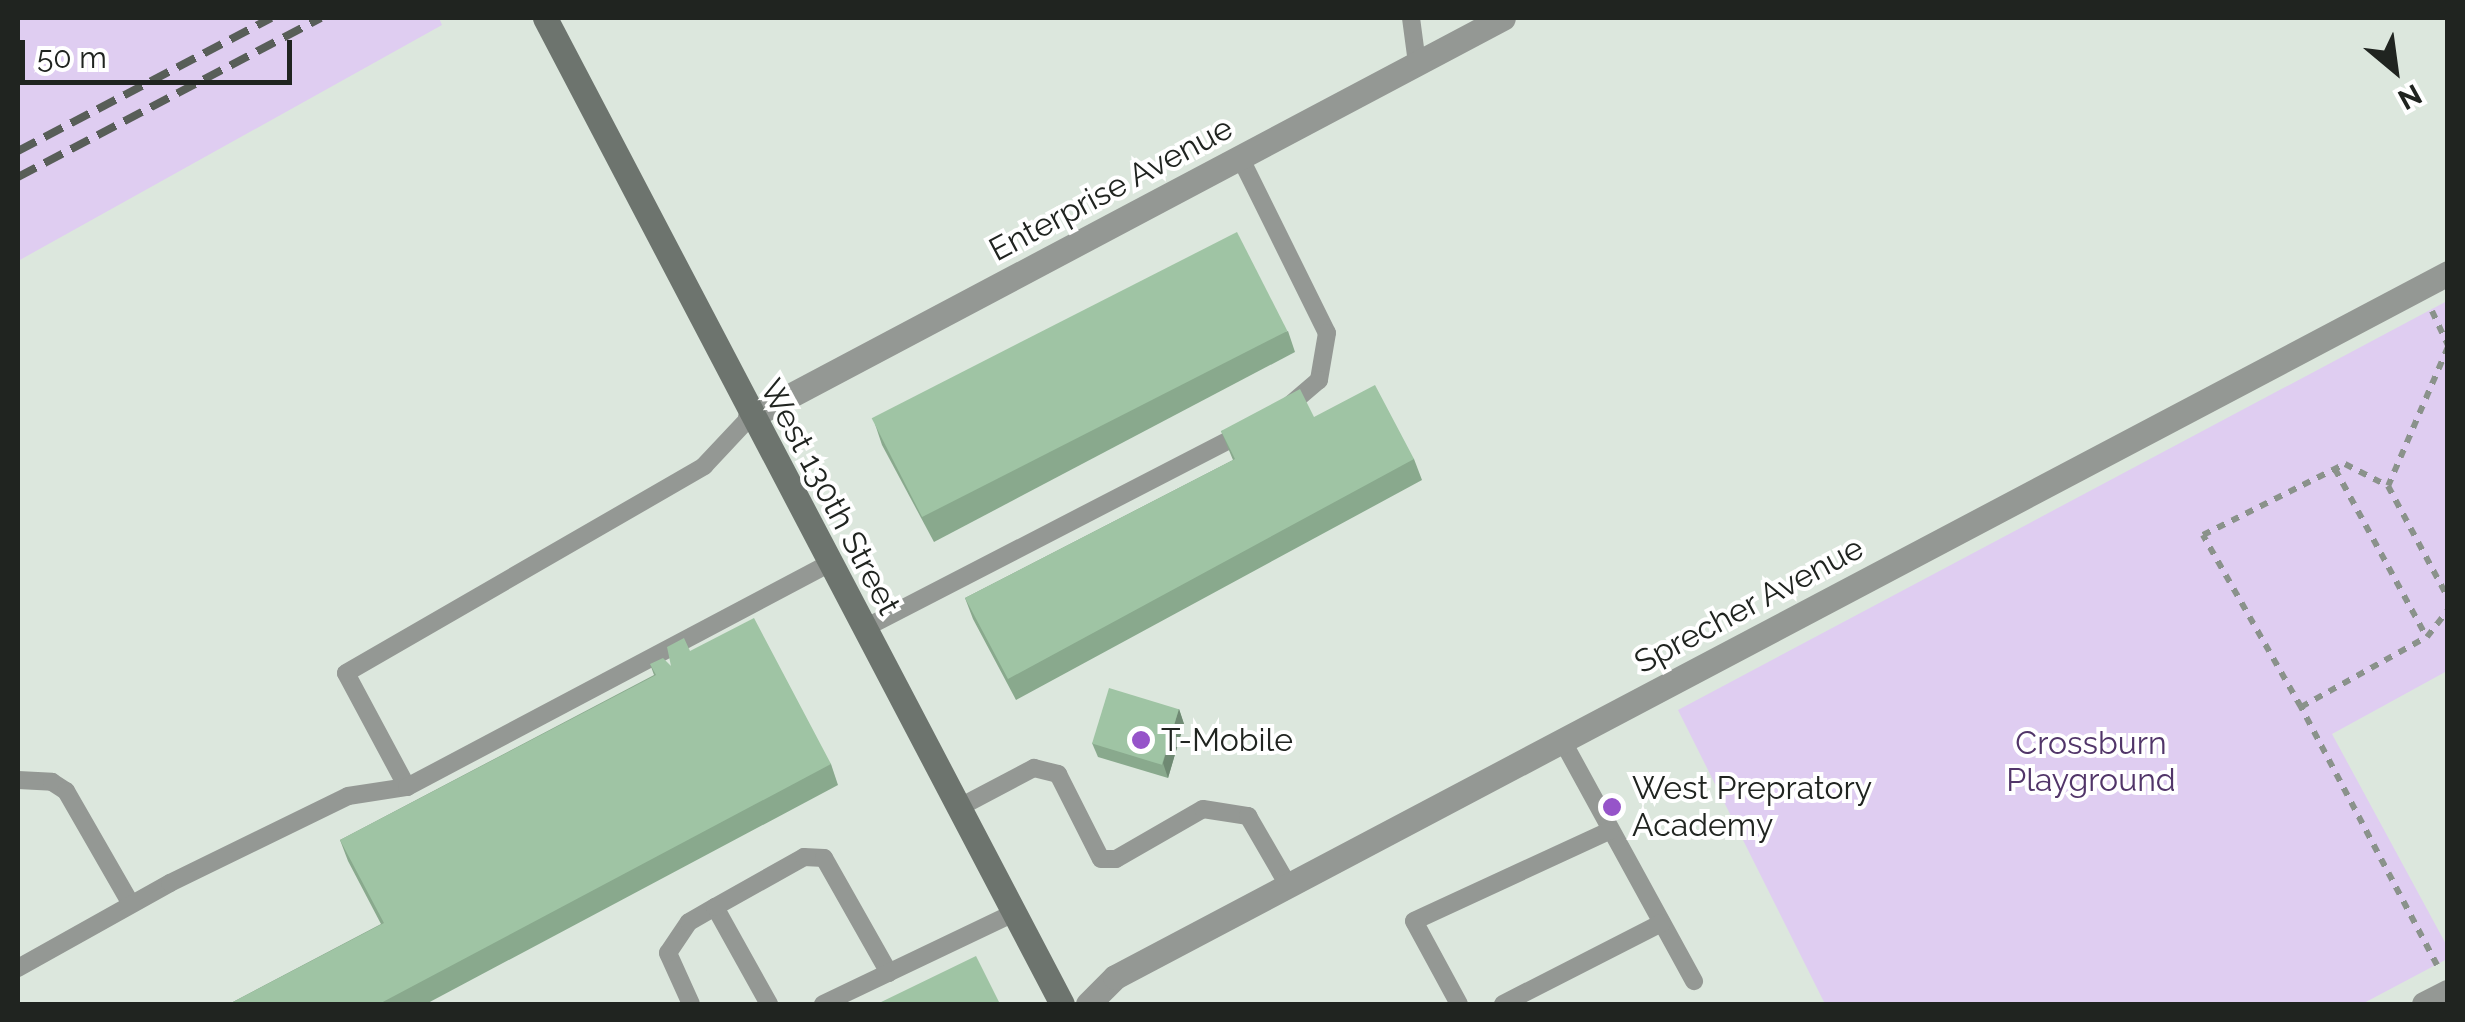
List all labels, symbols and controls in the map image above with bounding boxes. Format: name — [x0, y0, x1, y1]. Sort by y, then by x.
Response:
scale bar — [25, 20, 298, 82]
north arrow — [2345, 20, 2445, 120]
text: 50 m — [37, 40, 107, 75]
text: N — [2392, 77, 2427, 116]
street label: Enterprise Avenue — [982, 108, 1240, 270]
street label: West 130th Street — [752, 373, 908, 621]
street label: Sprecher Avenue — [1627, 528, 1871, 682]
place label: T-Mobile — [1161, 721, 1293, 759]
park label: Crossburn Playground — [2006, 725, 2176, 800]
marker: T-Mobile — [1130, 729, 1152, 751]
place label: West Prepratory Academy — [1632, 770, 1872, 845]
marker: West Prepratory Academy — [1601, 796, 1623, 818]

